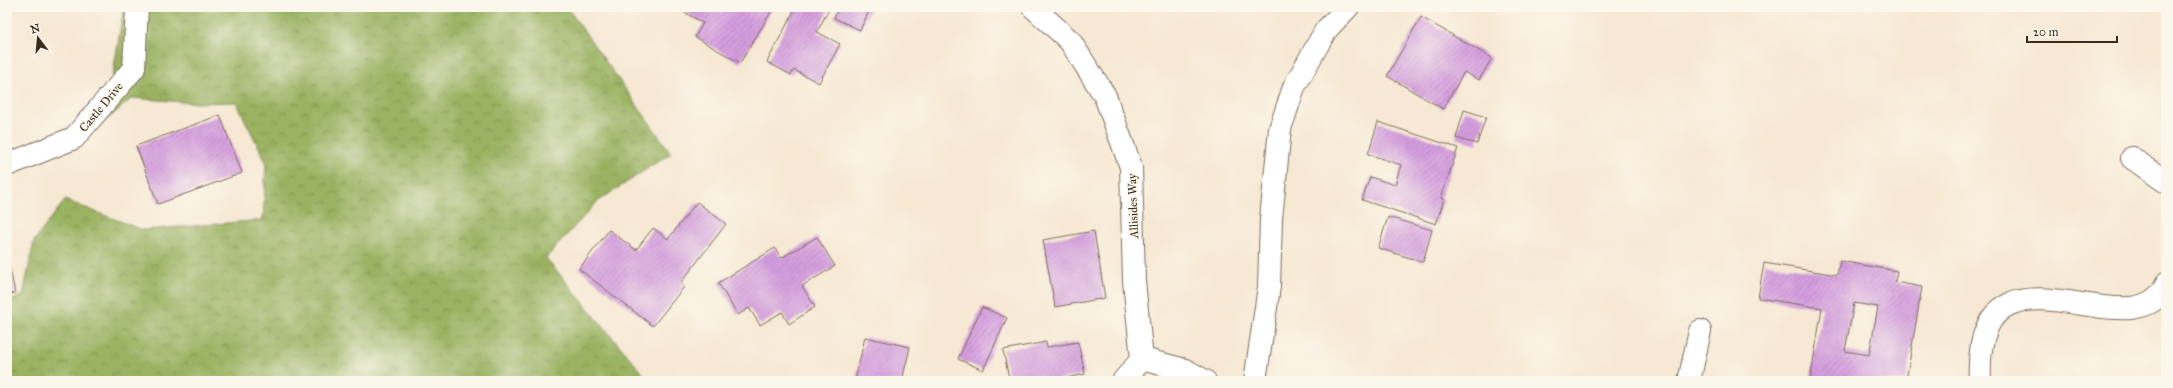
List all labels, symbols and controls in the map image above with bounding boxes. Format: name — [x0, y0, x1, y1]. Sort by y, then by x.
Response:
north arrow — [18, 18, 58, 58]
scale bar — [2027, 18, 2117, 44]
text: N — [29, 21, 42, 36]
text: 20 m — [2033, 25, 2059, 39]
street label: Castle Drive — [76, 79, 126, 135]
street label: Allisides Way — [1125, 173, 1141, 240]

